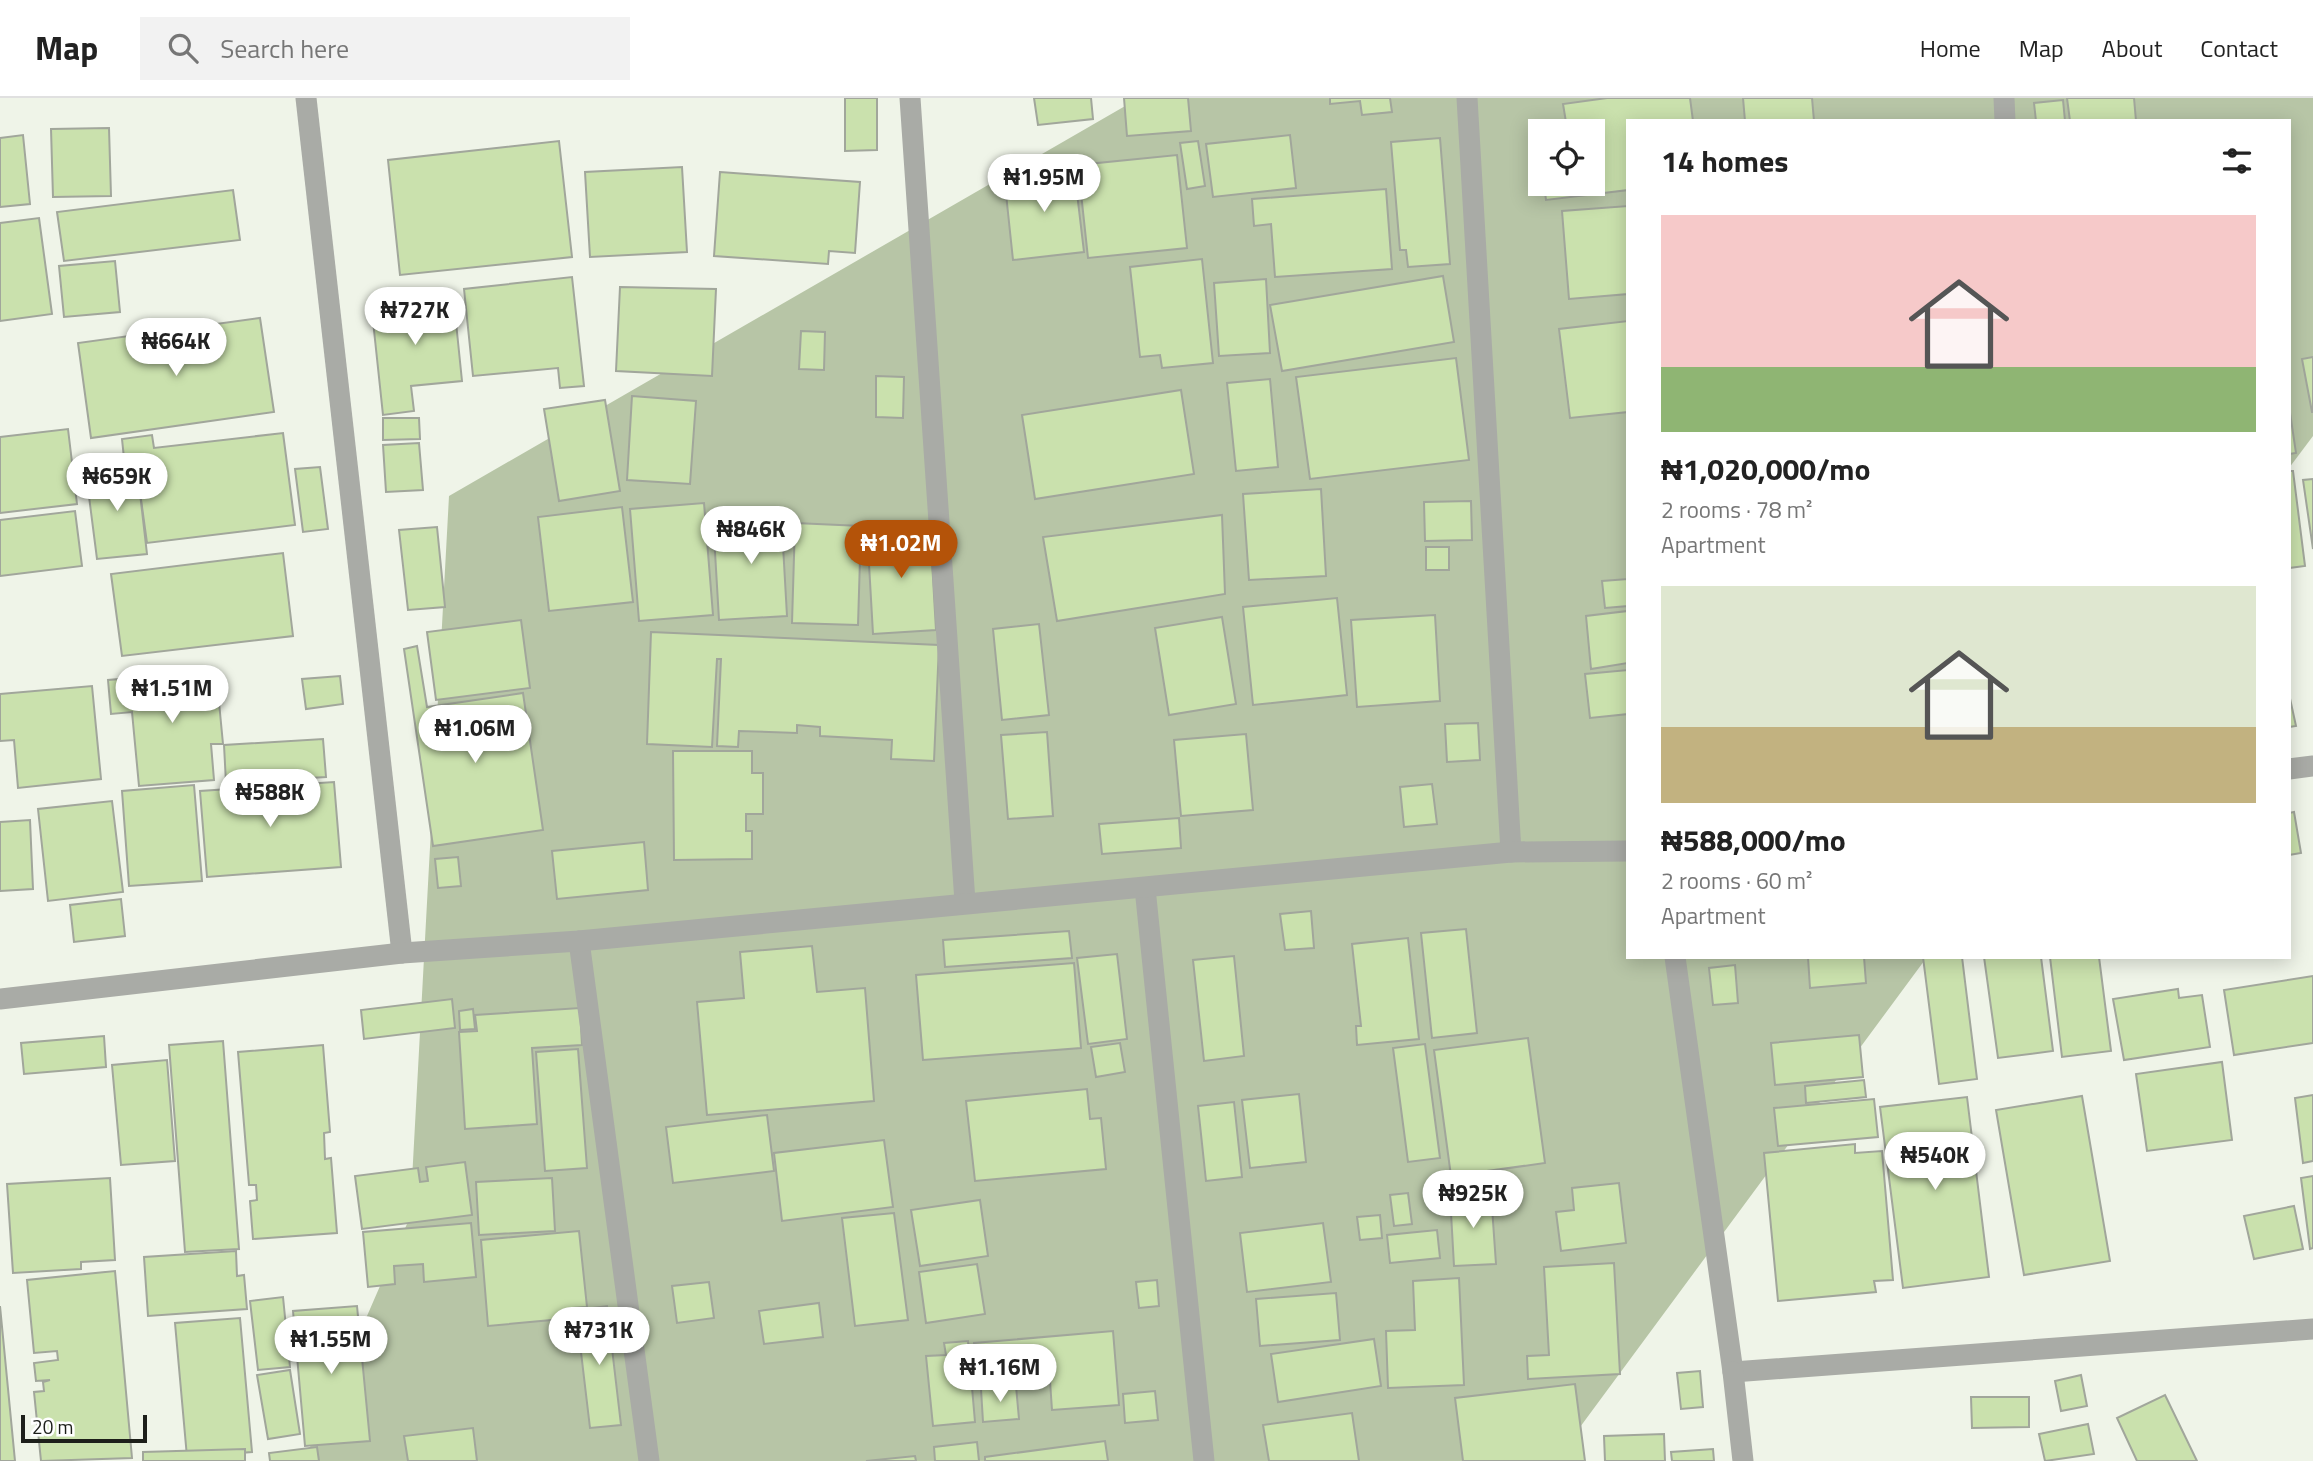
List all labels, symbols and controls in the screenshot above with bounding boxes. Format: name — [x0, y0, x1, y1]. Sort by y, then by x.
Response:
search box — [140, 17, 630, 80]
text: Map — [35, 23, 98, 73]
icon: search — [164, 29, 202, 67]
text: Search here — [220, 29, 349, 68]
text: Home — [1920, 30, 1981, 66]
text: Map — [2019, 30, 2064, 66]
text: About — [2102, 30, 2162, 66]
text: Contact — [2200, 30, 2278, 66]
map controls — [1528, 119, 1605, 196]
button: locate — [1528, 119, 1605, 196]
text: 14 homes — [1661, 138, 1788, 184]
icon: filters — [2218, 142, 2256, 180]
pin: ₦1.95M — [987, 155, 1101, 214]
text: ₦1.95M — [1004, 159, 1084, 194]
icon: home — [1896, 261, 2022, 387]
pin: ₦727K — [366, 288, 464, 347]
text: ₦727K — [381, 292, 449, 327]
pin: ₦664K — [127, 318, 225, 378]
text: ₦664K — [142, 323, 210, 358]
text: ₦1,020,000/mo — [1661, 446, 1871, 492]
pin: ₦659K — [68, 454, 166, 513]
text: ₦659K — [83, 458, 151, 493]
text: 2 rooms · 78 m² — [1661, 492, 1812, 527]
pin: ₦846K — [702, 506, 800, 566]
text: ₦846K — [717, 511, 785, 546]
pin: ₦1.02M — [844, 520, 958, 580]
text: ₦1.02M — [861, 525, 941, 560]
text: Apartment — [1661, 527, 1766, 562]
icon: home — [1896, 632, 2022, 758]
pin: ₦1.51M — [115, 666, 229, 725]
text: ₦1.51M — [132, 670, 212, 705]
pin: ₦1.06M — [418, 706, 532, 765]
text: ₦1.06M — [435, 710, 515, 745]
pin: ₦588K — [221, 770, 319, 829]
text: ₦588K — [236, 774, 304, 809]
text: ₦588,000/mo — [1661, 817, 1846, 863]
text: 2 rooms · 60 m² — [1661, 863, 1812, 898]
text: Apartment — [1661, 898, 1766, 933]
pin: ₦540K — [1886, 1132, 1984, 1192]
text: ₦540K — [1901, 1137, 1969, 1172]
pin: ₦925K — [1424, 1170, 1522, 1230]
text: ₦925K — [1439, 1175, 1507, 1210]
pin: ₦731K — [550, 1308, 648, 1367]
text: ₦731K — [565, 1312, 633, 1347]
pin: ₦1.55M — [274, 1316, 388, 1376]
text: ₦1.55M — [291, 1321, 371, 1356]
pin: ₦1.16M — [943, 1344, 1057, 1404]
text: ₦1.16M — [960, 1349, 1040, 1384]
scale bar — [21, 1412, 147, 1444]
text: 20 m — [32, 1412, 73, 1441]

